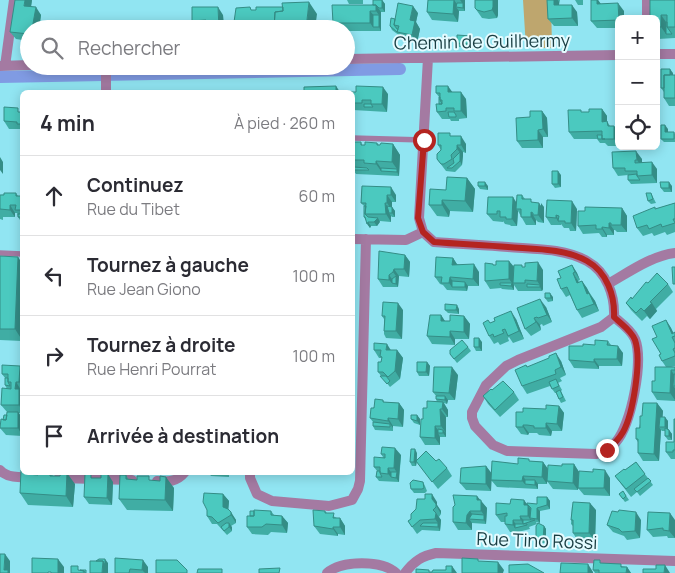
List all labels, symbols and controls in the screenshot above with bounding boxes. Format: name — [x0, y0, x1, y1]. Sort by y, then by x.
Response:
map controls — [615, 15, 660, 150]
button: + — [615, 15, 660, 60]
search box — [20, 20, 355, 75]
street label: Chemin de Guilhermy — [394, 27, 571, 55]
icon: search — [38, 34, 66, 62]
text: Rechercher — [78, 35, 180, 61]
button: − — [615, 60, 660, 105]
button: locate — [615, 105, 660, 150]
text: 4 min — [40, 109, 95, 137]
text: À pied · 260 m — [234, 112, 335, 134]
route start — [413, 129, 436, 152]
text: Continuez — [87, 172, 184, 198]
icon: ahead — [40, 182, 68, 210]
text: 60 m — [299, 185, 335, 207]
text: Rue du Tibet — [87, 198, 180, 220]
text: Tournez à gauche — [87, 252, 249, 278]
icon: left — [40, 262, 68, 290]
text: 100 m — [292, 265, 335, 287]
text: Rue Jean Giono — [87, 278, 201, 300]
text: Tournez à droite — [87, 332, 235, 358]
icon: right — [40, 342, 68, 370]
text: 100 m — [292, 345, 335, 367]
text: Rue Henri Pourrat — [87, 358, 217, 380]
icon: arrive — [40, 422, 68, 450]
text: Arrivée à destination — [87, 423, 279, 449]
route end — [596, 439, 619, 462]
street label: Rue Tino Rossi — [476, 526, 598, 554]

